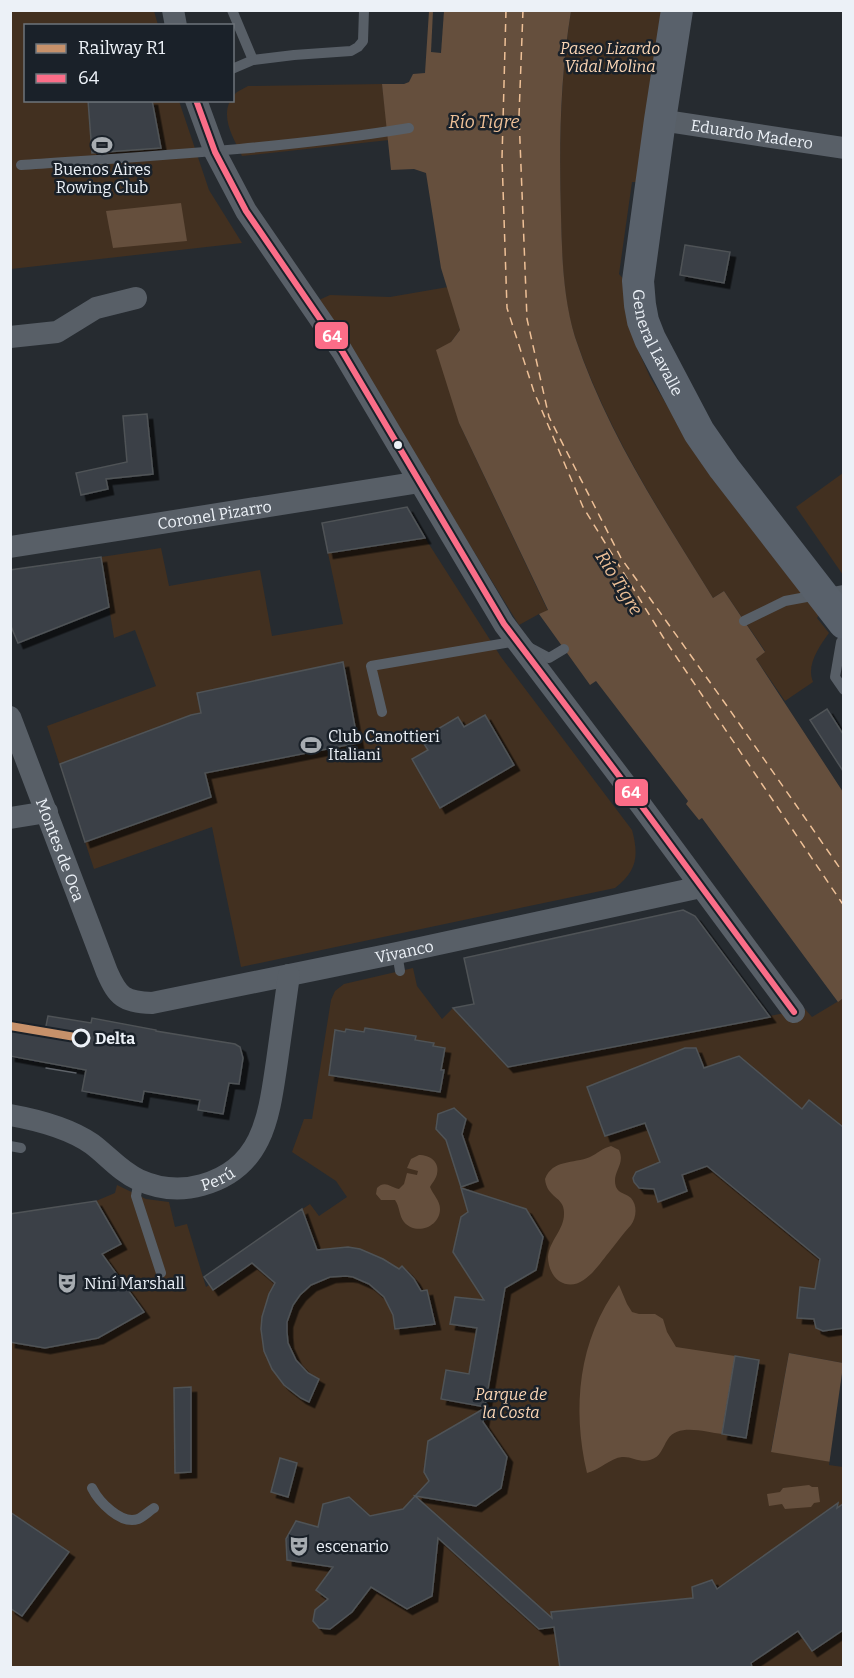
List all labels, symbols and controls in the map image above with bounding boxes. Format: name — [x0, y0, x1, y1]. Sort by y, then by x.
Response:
legend — [24, 24, 234, 102]
text: Railway R1 — [78, 37, 166, 59]
park label: Paseo Lizardo Vidal Molina — [560, 39, 660, 76]
text: 64 — [78, 67, 100, 89]
water label: Río Tigre — [448, 111, 520, 133]
street label: Eduardo Madero — [689, 115, 814, 153]
sports icon: Buenos Aires Rowing Club — [90, 133, 114, 157]
place label: Buenos Aires Rowing Club — [53, 160, 151, 197]
street label: General Lavalle — [629, 288, 688, 399]
line badge: 64 — [314, 321, 349, 350]
text: 64 — [322, 327, 342, 346]
unlabelled marker — [392, 439, 404, 451]
street label: Coronel Pizarro — [156, 496, 273, 533]
water label: Río Tigre — [591, 547, 647, 619]
place label: Club Canottieri Italiani — [328, 727, 440, 764]
sports icon: Club Canottieri Italiani — [299, 733, 323, 757]
line badge: 64 — [614, 778, 649, 807]
text: 64 — [621, 783, 641, 802]
street label: Montes de Oca — [32, 796, 89, 904]
street label: Vivanco — [374, 936, 435, 967]
marker: Delta — [72, 1029, 90, 1047]
place label: Delta — [95, 1029, 135, 1048]
street label: Perú — [198, 1163, 238, 1194]
theatre icon: Niní Marshall — [55, 1271, 79, 1295]
place label: Niní Marshall — [84, 1274, 185, 1293]
park label: Parque de la Costa — [475, 1385, 547, 1422]
theatre icon: escenario — [287, 1534, 311, 1558]
place label: escenario — [316, 1537, 389, 1556]

